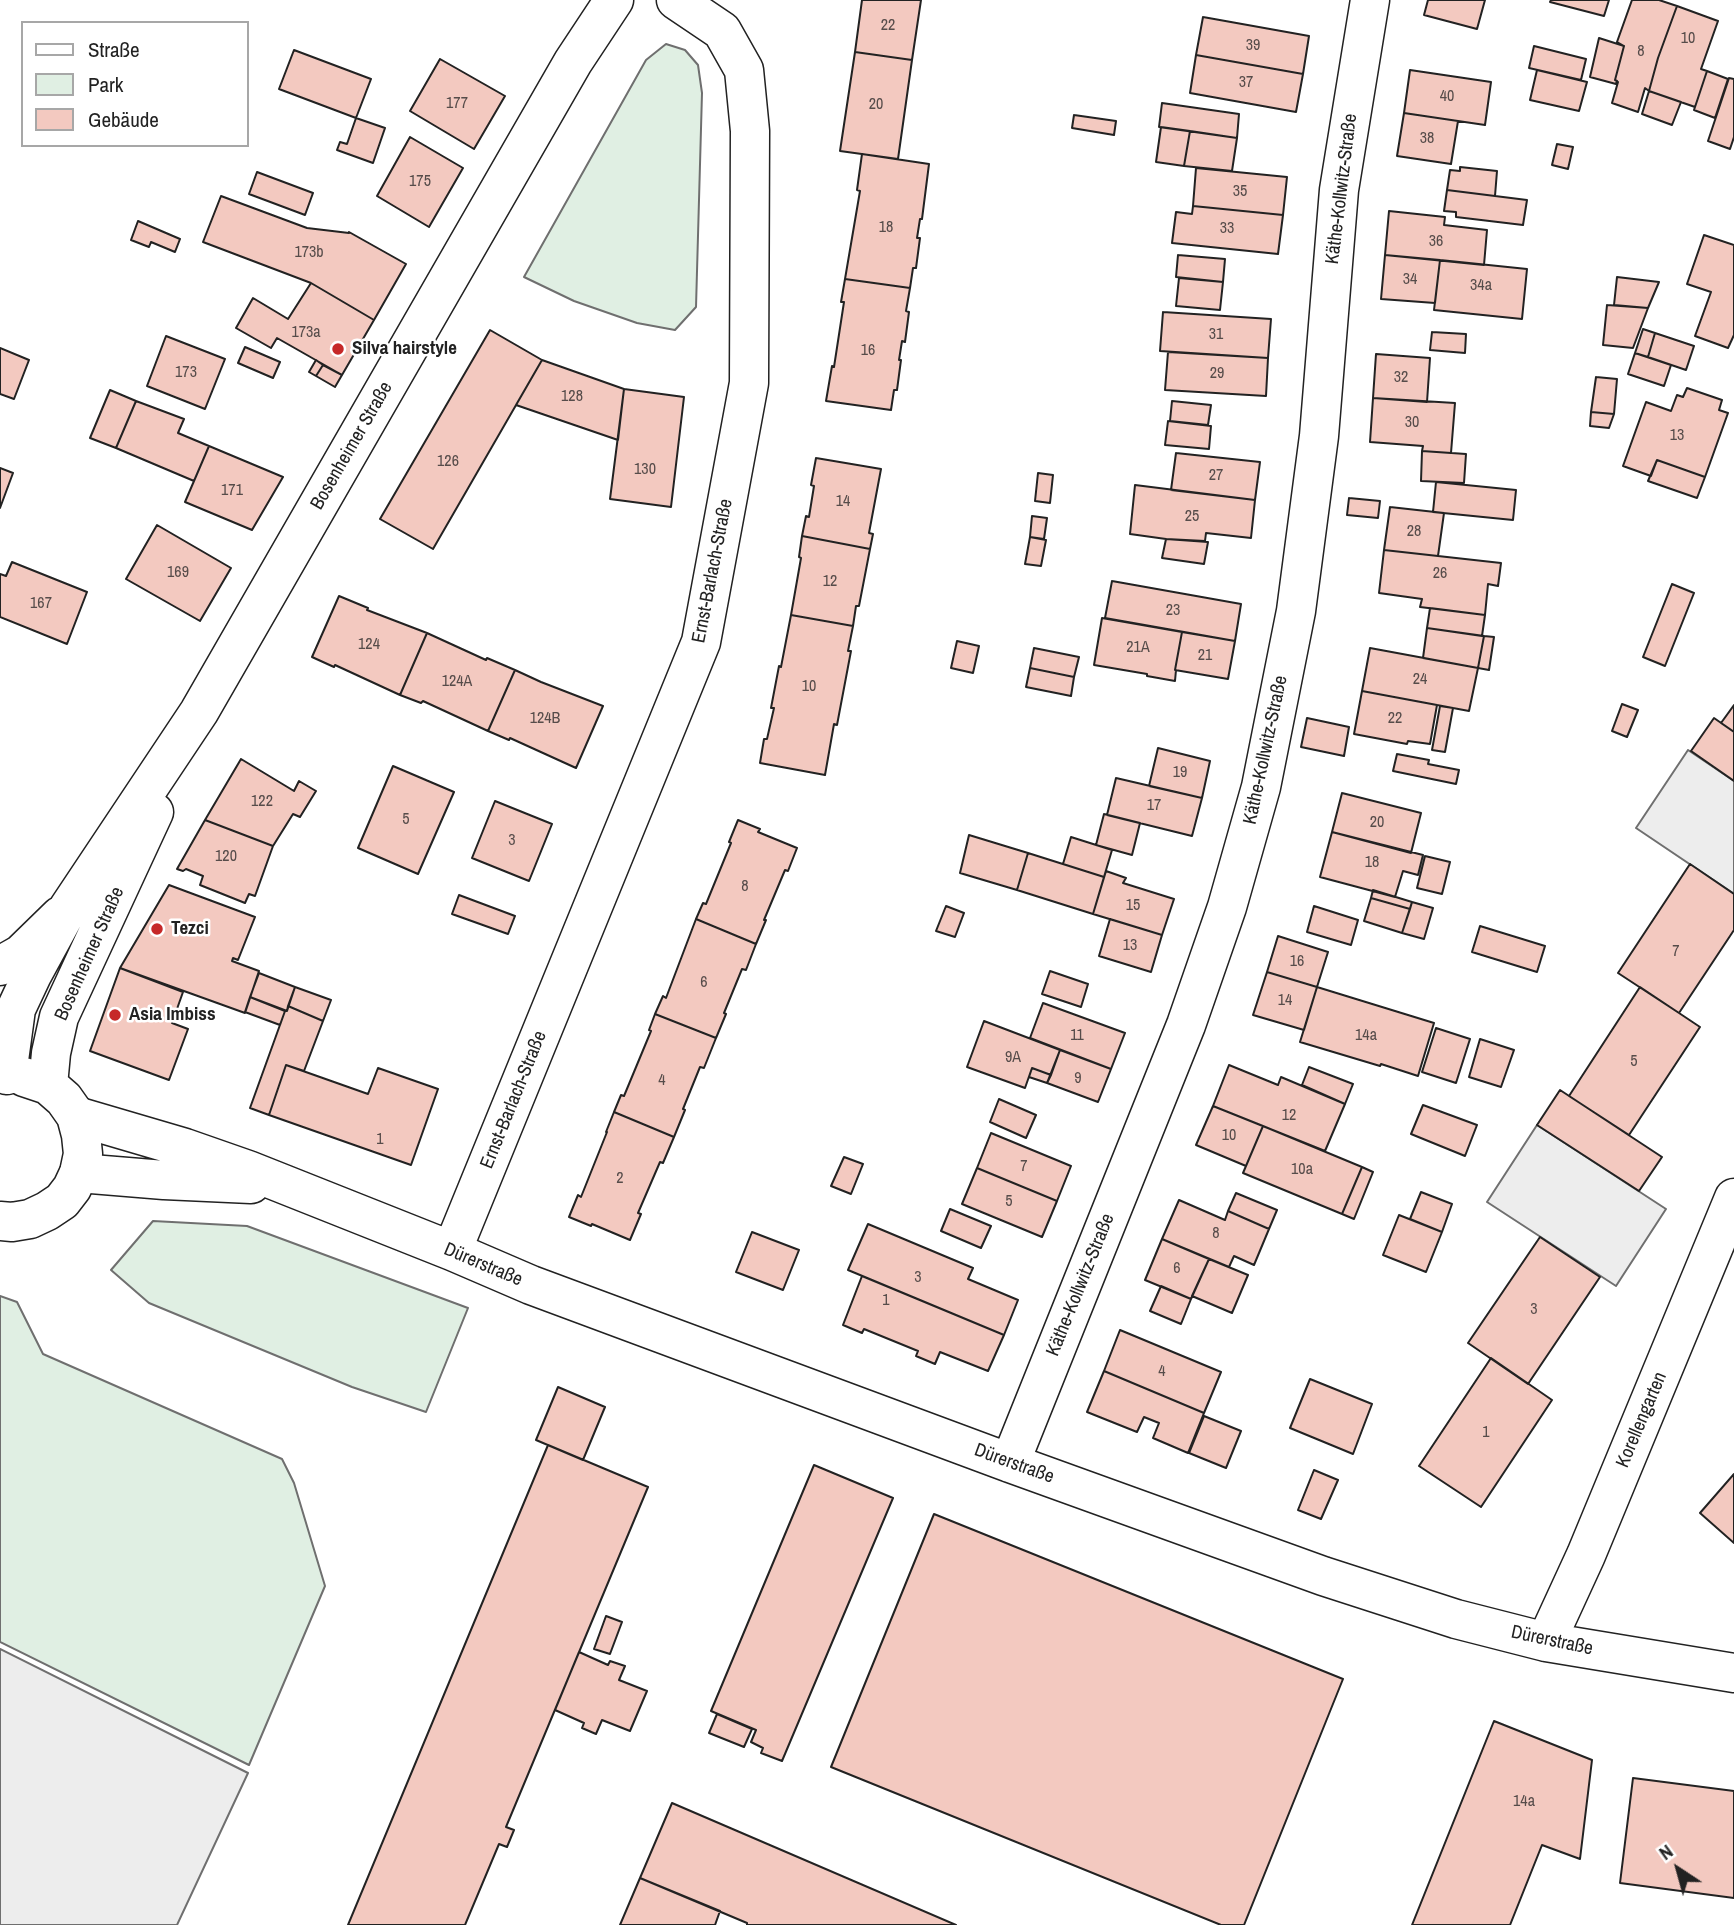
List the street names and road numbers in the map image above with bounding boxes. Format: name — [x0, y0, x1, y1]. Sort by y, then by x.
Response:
street label: Käthe-Kollwitz-Straße — [1321, 112, 1363, 266]
street label: Bosenheimer Straße — [306, 378, 398, 514]
street label: Ernst-Barlach-Straße — [688, 497, 738, 645]
street label: Käthe-Kollwitz-Straße — [1239, 674, 1293, 826]
street label: Bosenheimer Straße — [50, 884, 130, 1024]
street label: Ernst-Barlach-Straße — [476, 1028, 552, 1172]
street label: Käthe-Kollwitz-Straße — [1042, 1210, 1120, 1360]
street label: Dürerstraße — [440, 1238, 526, 1292]
street label: Korellengarten — [1612, 1369, 1672, 1471]
street label: Dürerstraße — [971, 1439, 1057, 1489]
street label: Dürerstraße — [1509, 1621, 1595, 1661]

